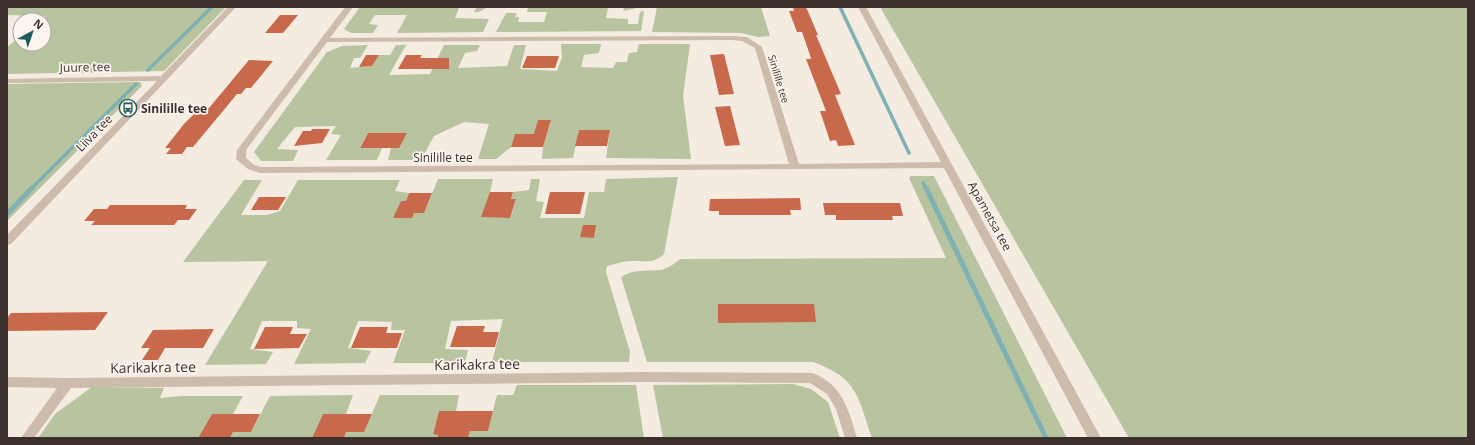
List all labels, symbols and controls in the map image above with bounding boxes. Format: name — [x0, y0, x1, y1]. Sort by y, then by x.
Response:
north arrow — [12, 12, 52, 52]
text: N — [30, 15, 47, 33]
street label: Sinilille tee — [765, 53, 793, 105]
street label: Juure tee — [59, 58, 111, 76]
bus stop icon: Sinilille tee — [118, 98, 138, 118]
place label: Sinilille tee — [141, 100, 207, 117]
street label: Liiva tee — [72, 110, 116, 155]
street label: Sinilille tee — [413, 149, 473, 166]
street label: Apametsa tee — [964, 178, 1016, 254]
street label: Karikakra tee — [434, 354, 520, 374]
street label: Karikakra tee — [110, 357, 196, 377]

